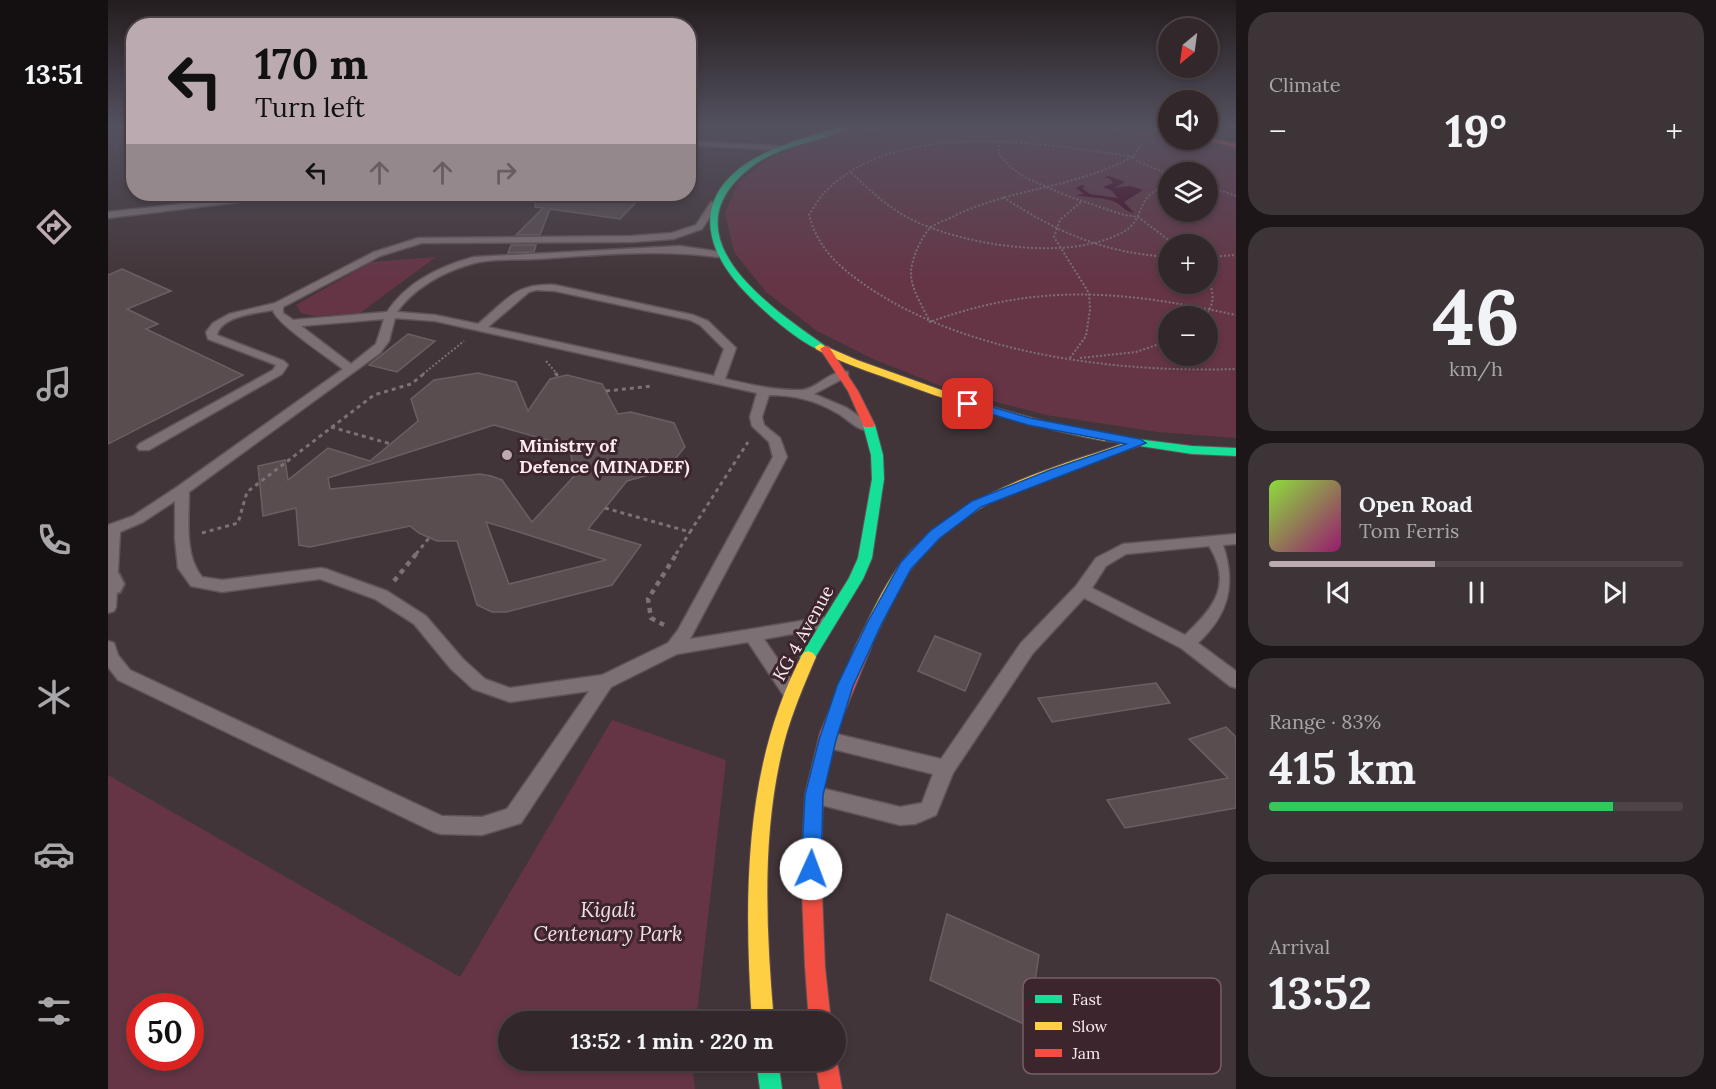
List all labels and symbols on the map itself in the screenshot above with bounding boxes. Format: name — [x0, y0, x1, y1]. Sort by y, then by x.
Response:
north arrow — [1158, 18, 1218, 78]
pin — [942, 378, 993, 429]
place label: Ministry of Defence (MINADEF) — [519, 434, 689, 478]
marker: Ministry of Defence (MINADEF) — [500, 448, 514, 462]
street label: KG 4 Avenue — [767, 581, 839, 685]
position arrow — [779, 837, 843, 901]
park label: Kigali Centenary Park — [533, 896, 683, 947]
legend — [1023, 978, 1221, 1074]
text: Fast — [1072, 989, 1103, 1009]
speed limit sign: 50 — [126, 993, 204, 1071]
text: Slow — [1072, 1016, 1108, 1036]
text: Jam — [1071, 1043, 1100, 1063]

